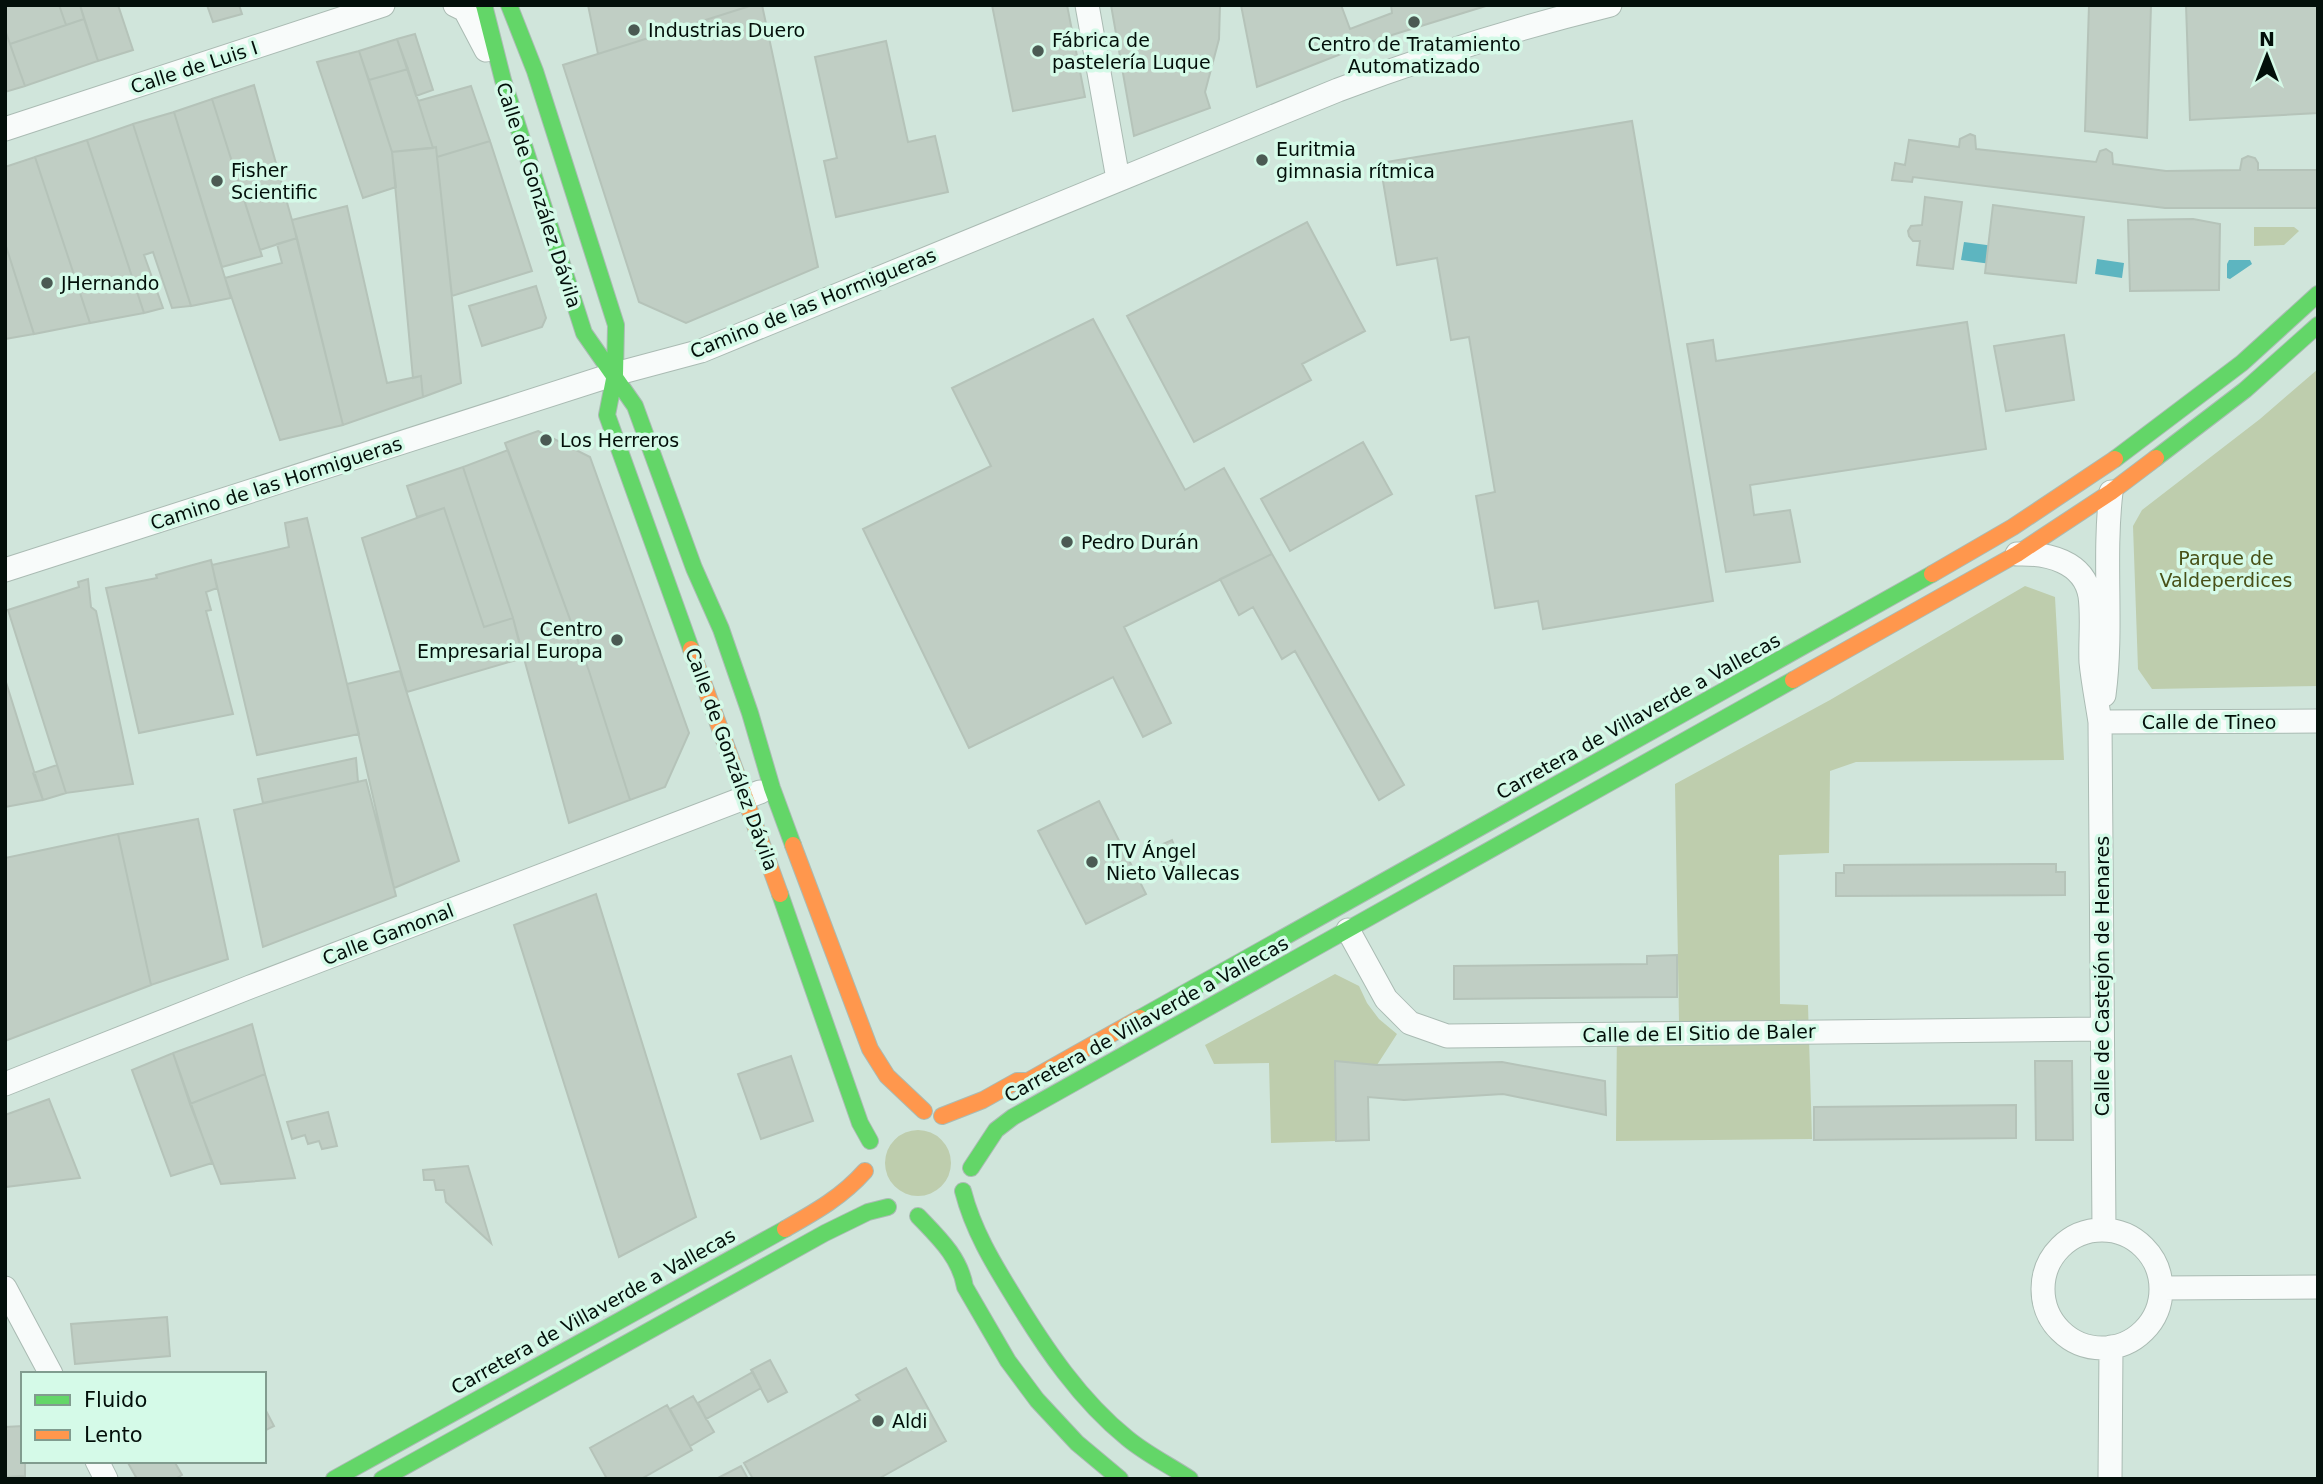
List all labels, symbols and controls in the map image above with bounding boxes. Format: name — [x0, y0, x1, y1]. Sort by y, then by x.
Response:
marker: Centro de Tratamiento Automatizado — [1406, 14, 1422, 30]
place label: Industrias Duero — [648, 19, 805, 41]
north arrow — [2232, 21, 2302, 91]
marker: Industrias Duero — [626, 22, 642, 38]
text: N — [2259, 28, 2275, 50]
place label: Fábrica de pastelería Luque — [1052, 29, 1211, 73]
place label: Centro de Tratamiento Automatizado — [1307, 33, 1521, 77]
street label: Calle de Luis I — [128, 36, 260, 98]
marker: Fábrica de pastelería Luque — [1030, 43, 1046, 59]
street label: Calle de González Dávila — [492, 80, 586, 310]
place label: Euritmia gimnasia rítmica — [1276, 138, 1435, 182]
marker: Euritmia gimnasia rítmica — [1254, 152, 1270, 168]
place label: Fisher Scientific — [231, 159, 318, 203]
marker: Fisher Scientific — [209, 173, 225, 189]
street label: Camino de las Hormigueras — [687, 243, 939, 363]
place label: JHernando — [60, 272, 159, 294]
marker: JHernando — [39, 275, 55, 291]
place label: Los Herreros — [560, 429, 679, 451]
street label: Camino de las Hormigueras — [147, 432, 405, 534]
marker: Los Herreros — [538, 432, 554, 448]
place label: Pedro Durán — [1081, 531, 1199, 553]
marker: Pedro Durán — [1059, 534, 1075, 550]
park label: Parque de Valdeperdices — [2160, 547, 2292, 591]
place label: Centro Empresarial Europa — [417, 618, 603, 662]
street label: Carretera de Villaverde a Vallecas — [1492, 629, 1784, 803]
marker: Centro Empresarial Europa — [609, 632, 625, 648]
street label: Calle de González Dávila — [681, 644, 783, 874]
street label: Calle de Tineo — [2142, 711, 2276, 733]
street label: Calle de Castejón de Henares — [2091, 836, 2113, 1116]
place label: ITV Ángel Nieto Vallecas — [1106, 840, 1240, 884]
marker: ITV Ángel Nieto Vallecas — [1084, 854, 1100, 870]
street label: Calle Gamonal — [319, 899, 457, 969]
street label: Carretera de Villaverde a Vallecas — [1000, 932, 1292, 1106]
street label: Calle de El Sitio de Baler — [1582, 1020, 1816, 1046]
street label: Carretera de Villaverde a Vallecas — [447, 1224, 739, 1398]
legend — [21, 1372, 266, 1463]
text: Fluido — [84, 1388, 147, 1412]
place label: Aldi — [892, 1410, 928, 1432]
marker: Aldi — [870, 1413, 886, 1429]
text: Lento — [84, 1423, 143, 1447]

